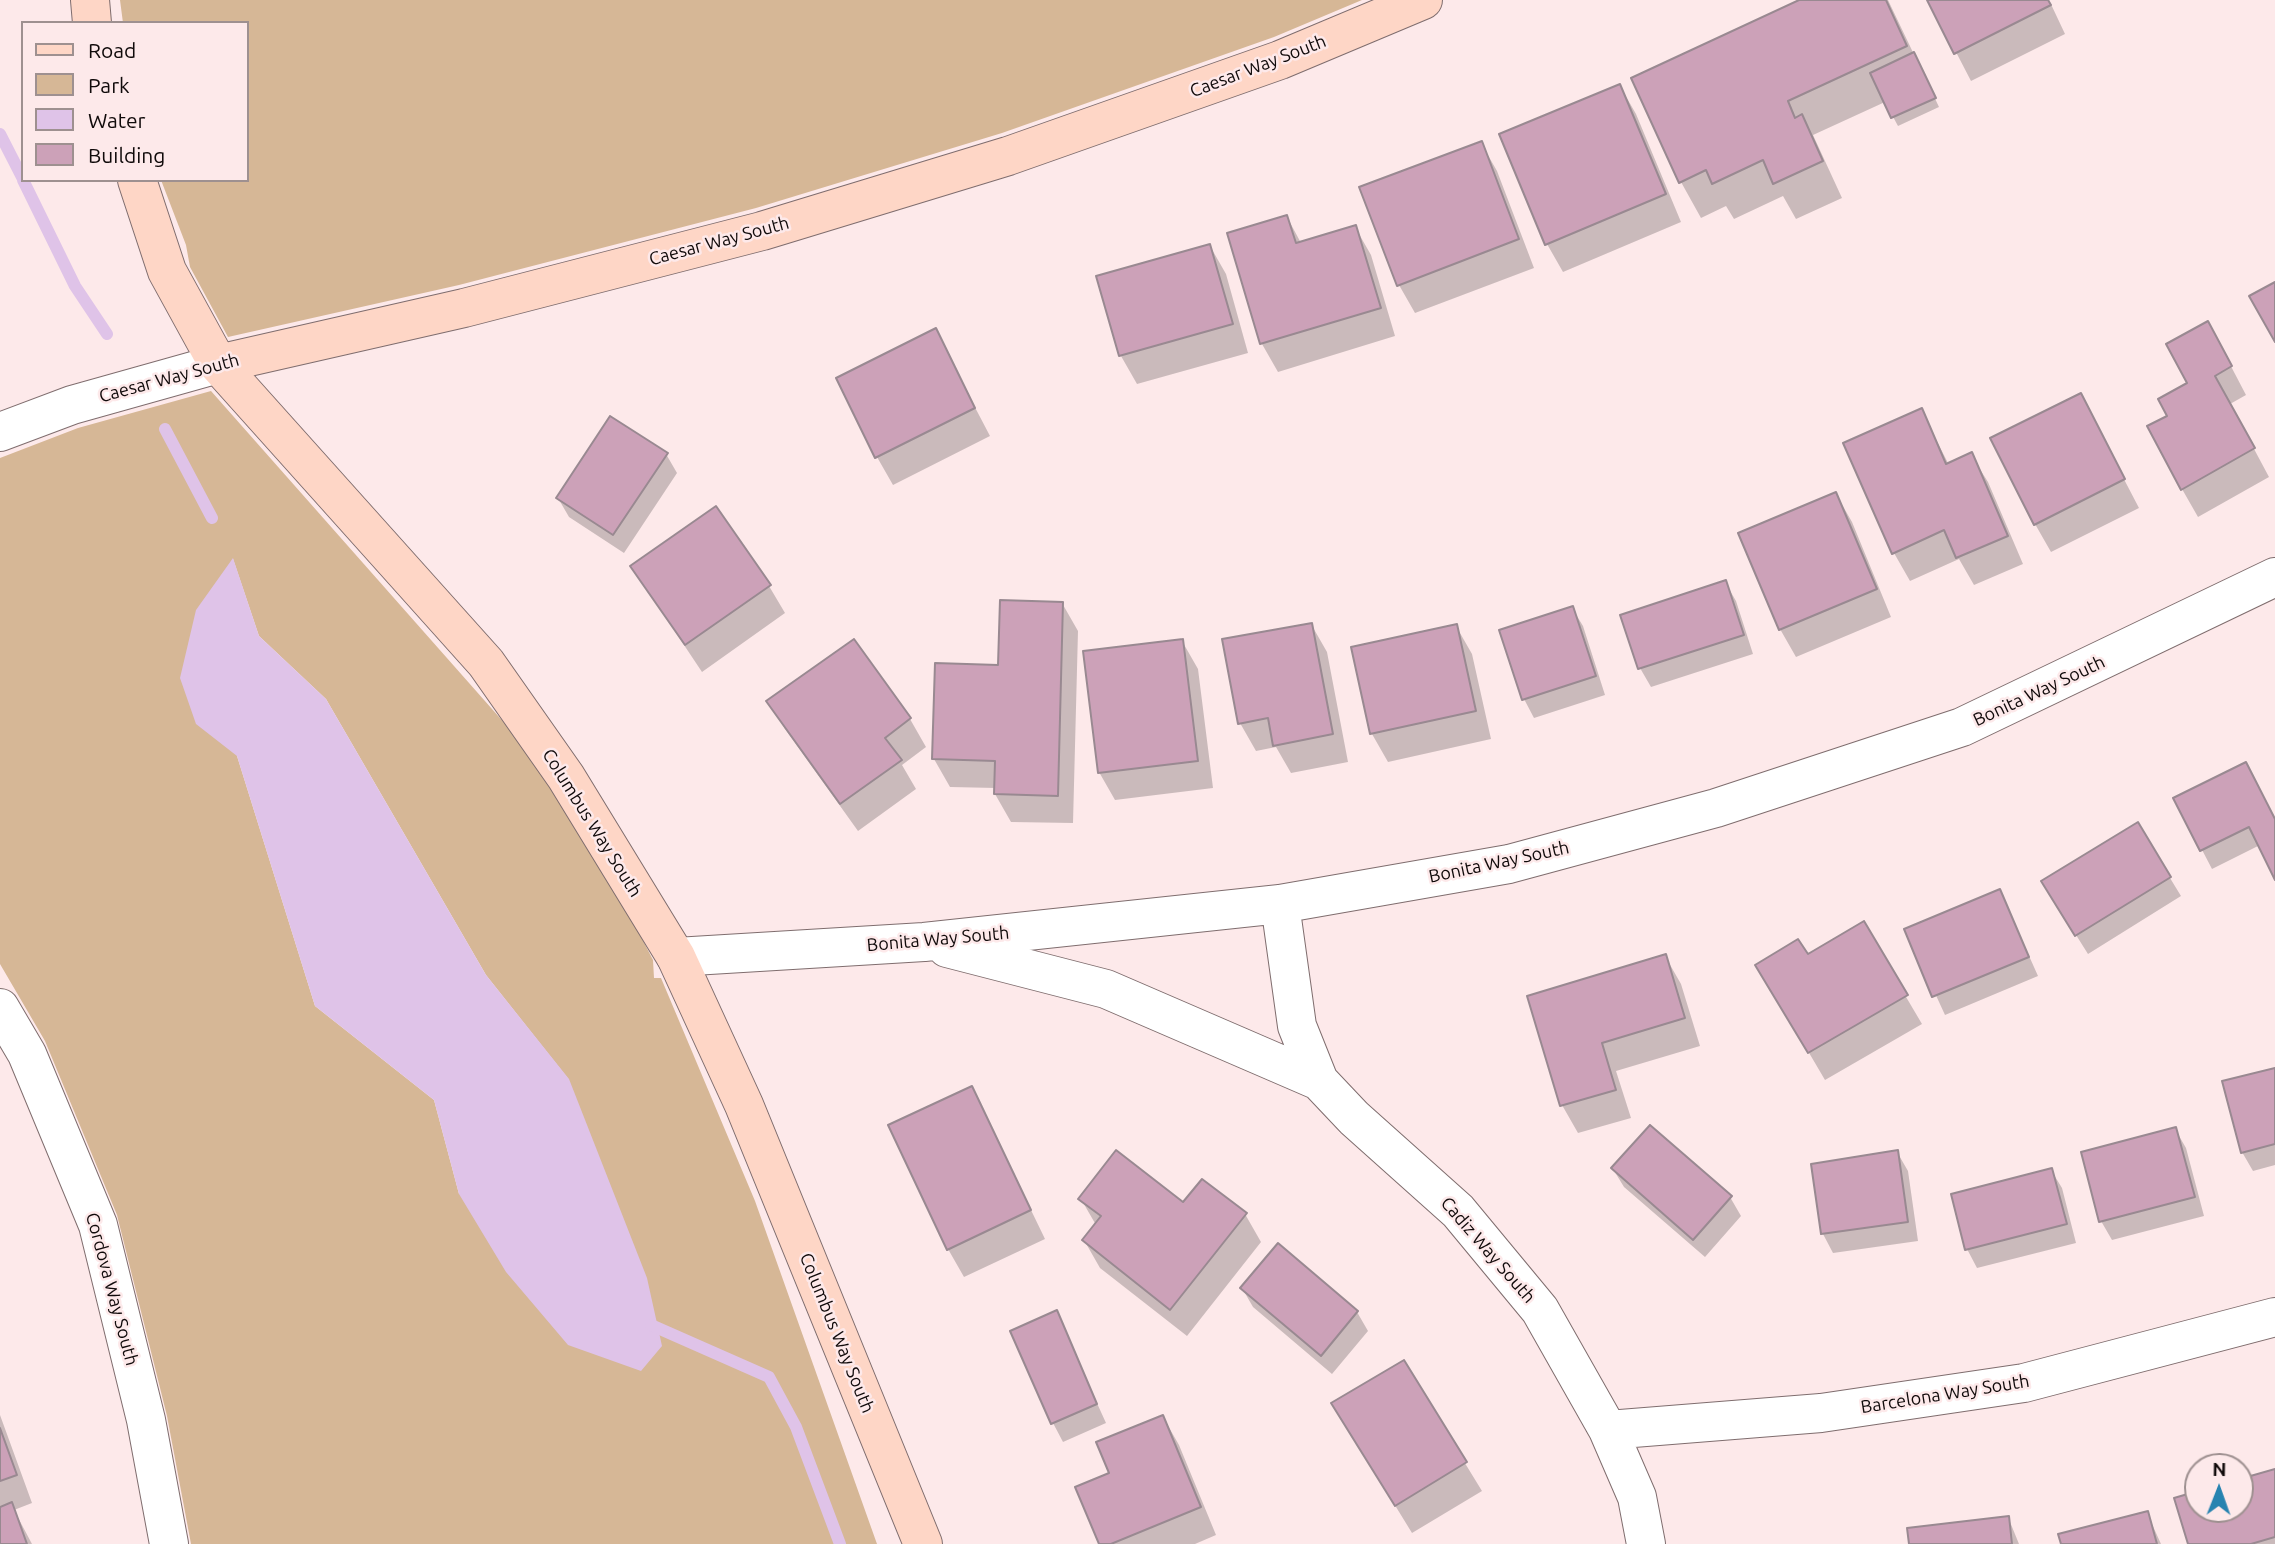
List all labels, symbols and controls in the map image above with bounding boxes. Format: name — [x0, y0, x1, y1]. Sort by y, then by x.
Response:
legend — [21, 21, 248, 182]
street label: Caesar Way South — [1187, 30, 1329, 102]
text: Road — [88, 38, 136, 62]
text: Park — [88, 73, 130, 97]
text: Water — [88, 108, 146, 132]
text: Building — [88, 143, 165, 167]
street label: Caesar Way South — [647, 212, 791, 270]
street label: Caesar Way South — [97, 349, 241, 407]
street label: Bonita Way South — [1970, 651, 2108, 731]
street label: Columbus Way South — [538, 745, 646, 901]
street label: Bonita Way South — [1427, 837, 1571, 887]
street label: Bonita Way South — [866, 922, 1010, 956]
street label: Cadiz Way South — [1436, 1193, 1540, 1307]
street label: Cordova Way South — [81, 1210, 143, 1368]
street label: Columbus Way South — [795, 1250, 879, 1416]
street label: Barcelona Way South — [1859, 1370, 2031, 1418]
north arrow — [2184, 1453, 2254, 1523]
text: N — [2212, 1458, 2227, 1480]

